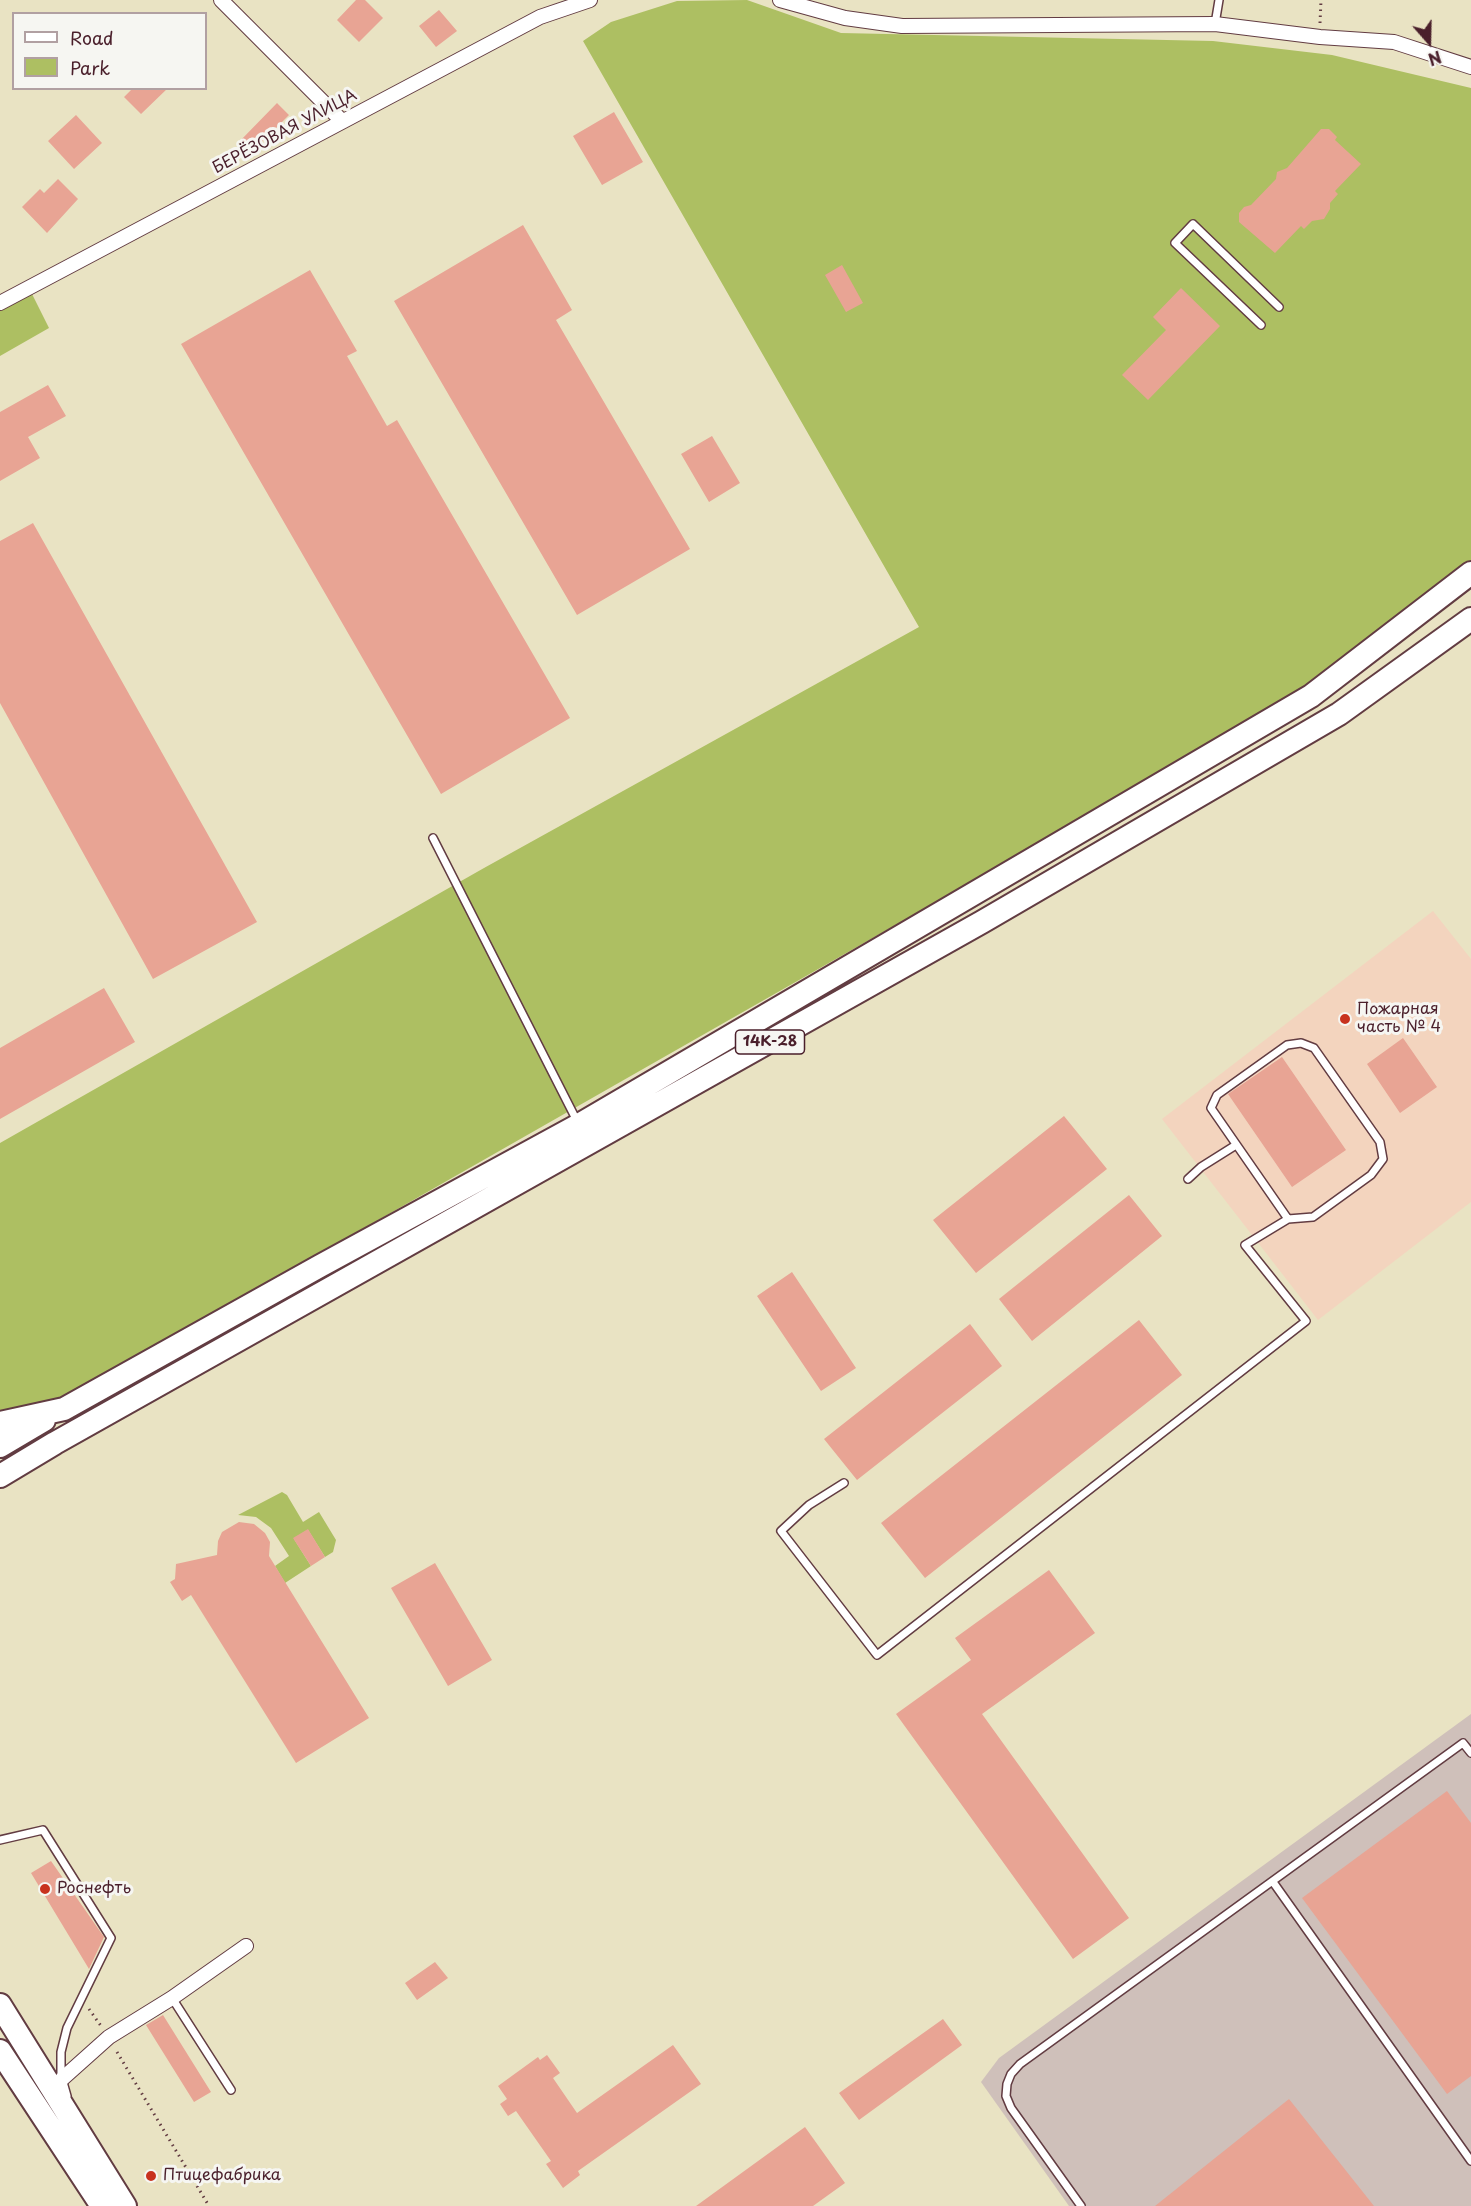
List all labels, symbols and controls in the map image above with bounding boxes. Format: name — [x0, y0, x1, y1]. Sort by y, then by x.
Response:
legend — [12, 12, 207, 90]
north arrow — [1399, 12, 1459, 72]
text: Road — [70, 24, 114, 51]
text: N — [1425, 45, 1445, 72]
text: Park — [70, 54, 110, 81]
street label: БЕРЁЗОВАЯ УЛИЦА — [210, 86, 360, 178]
place label: Пожарная часть № 4 — [1357, 1000, 1441, 1038]
marker: Пожарная часть № 4 — [1338, 1012, 1352, 1026]
road number: 14К-28 — [736, 1030, 804, 1054]
place label: Роснефть — [57, 1879, 131, 1899]
marker: Роснефть — [38, 1882, 52, 1896]
place label: Птицефабрика — [163, 2166, 281, 2186]
marker: Птицефабрика — [144, 2169, 158, 2183]

